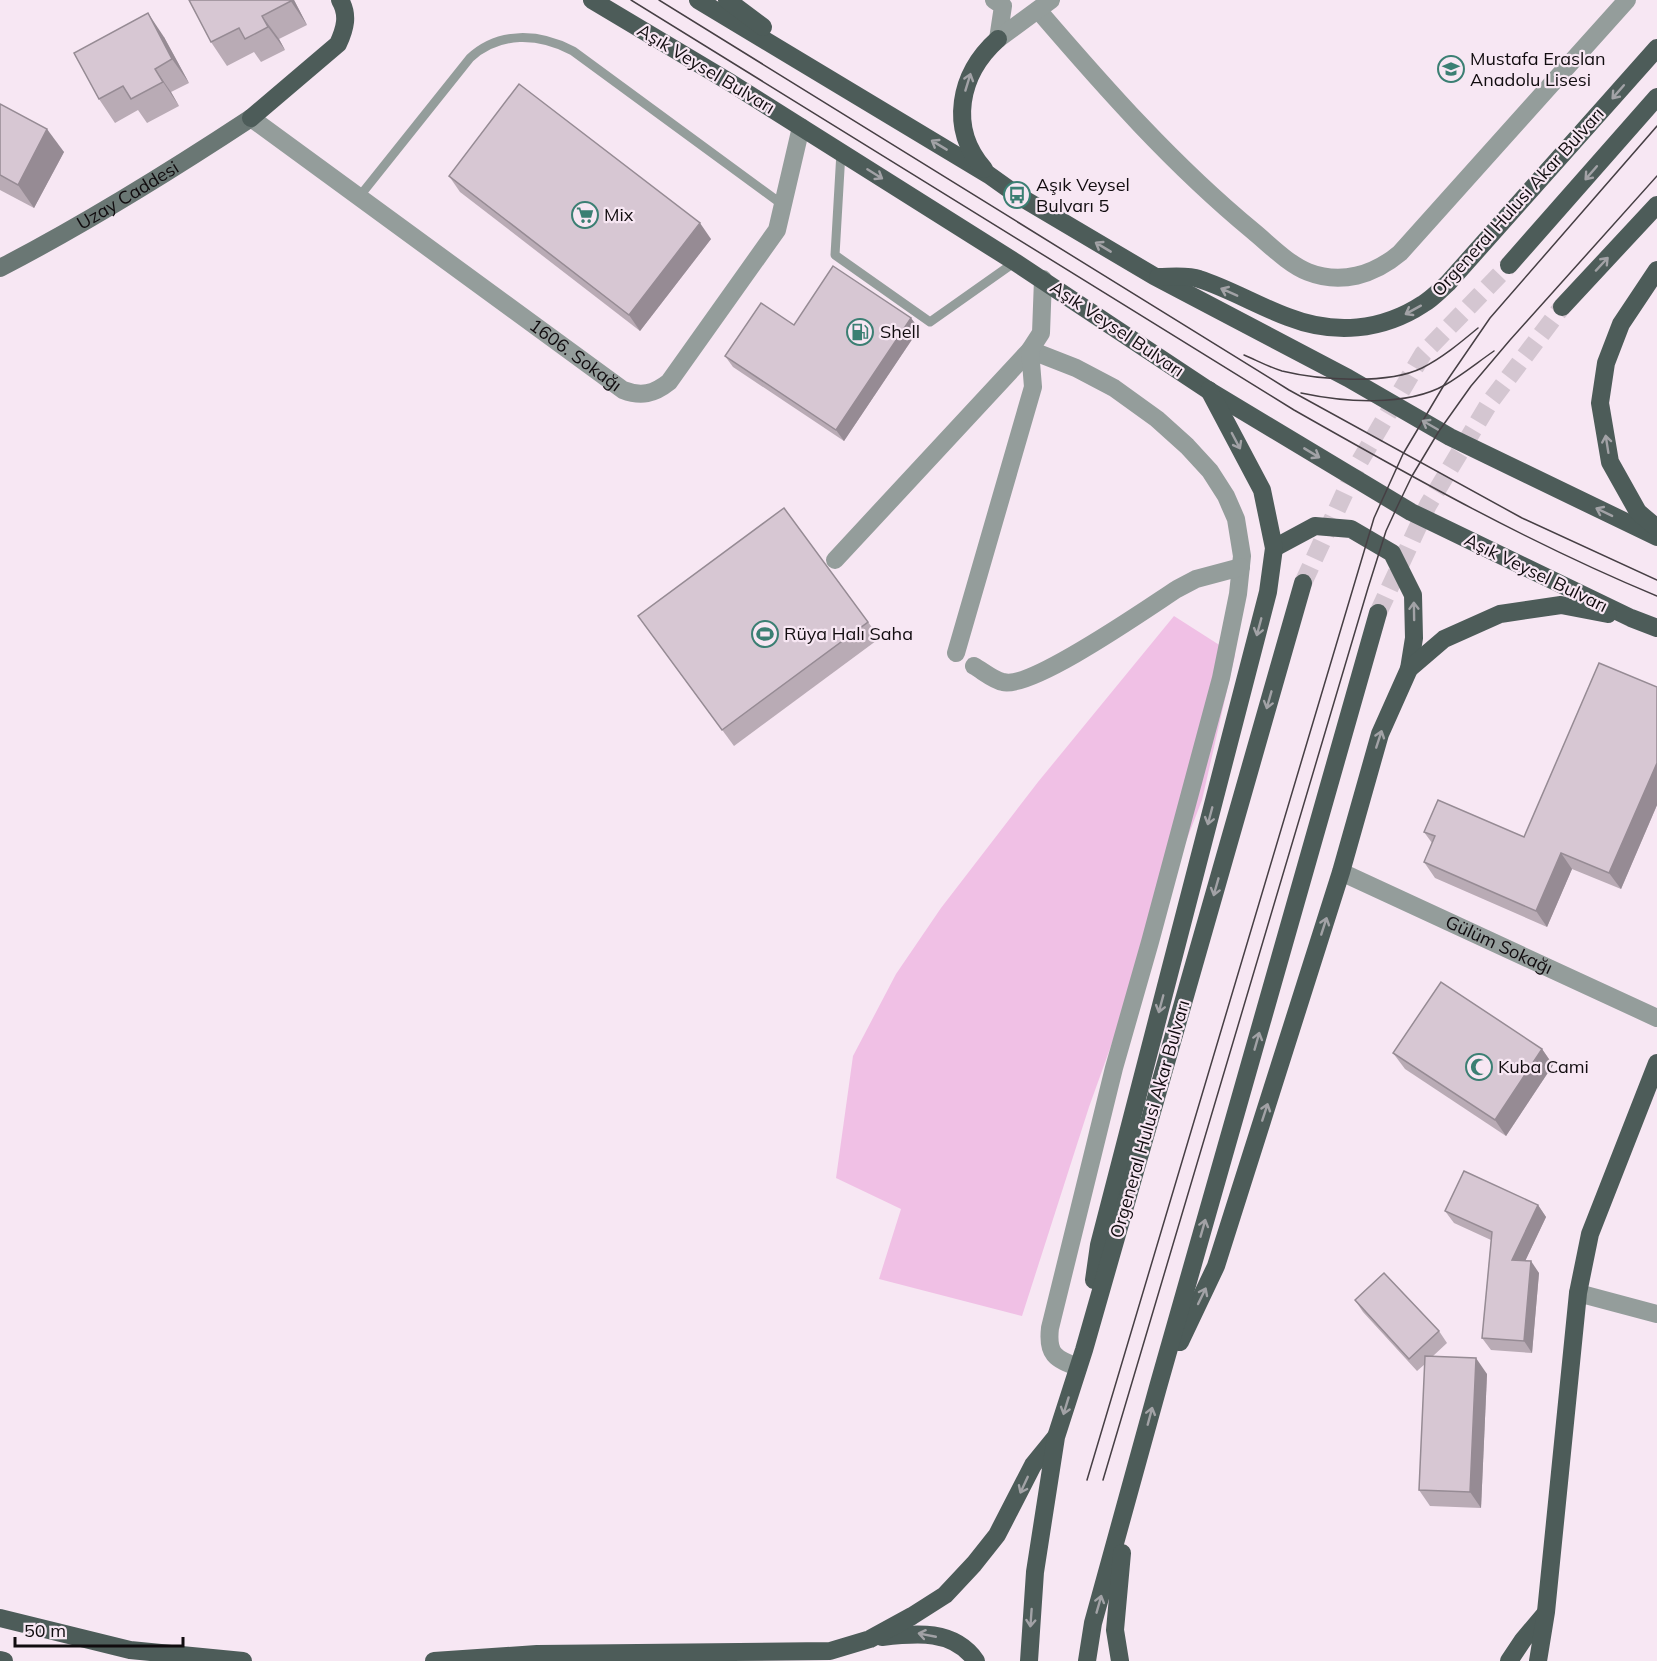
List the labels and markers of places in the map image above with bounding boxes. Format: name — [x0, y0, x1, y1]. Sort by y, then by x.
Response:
place label: Mustafa Eraslan Anadolu Lisesi — [1470, 47, 1606, 91]
school or university icon: Mustafa Eraslan Anadolu Lisesi — [1436, 54, 1466, 84]
place label: Aşık Veysel Bulvarı 5 — [1036, 173, 1130, 217]
bus stop icon: Aşık Veysel Bulvarı 5 — [1002, 180, 1032, 210]
supermarket icon: Mix — [570, 200, 600, 230]
place label: Mix — [604, 203, 634, 226]
fuel station icon: Shell — [845, 317, 875, 347]
place label: Shell — [880, 320, 920, 343]
sports icon: Rüya Halı Saha — [750, 619, 780, 649]
place label: Rüya Halı Saha — [784, 622, 913, 645]
mosque icon: Kuba Cami — [1464, 1052, 1494, 1082]
place label: Kuba Cami — [1498, 1055, 1589, 1078]

